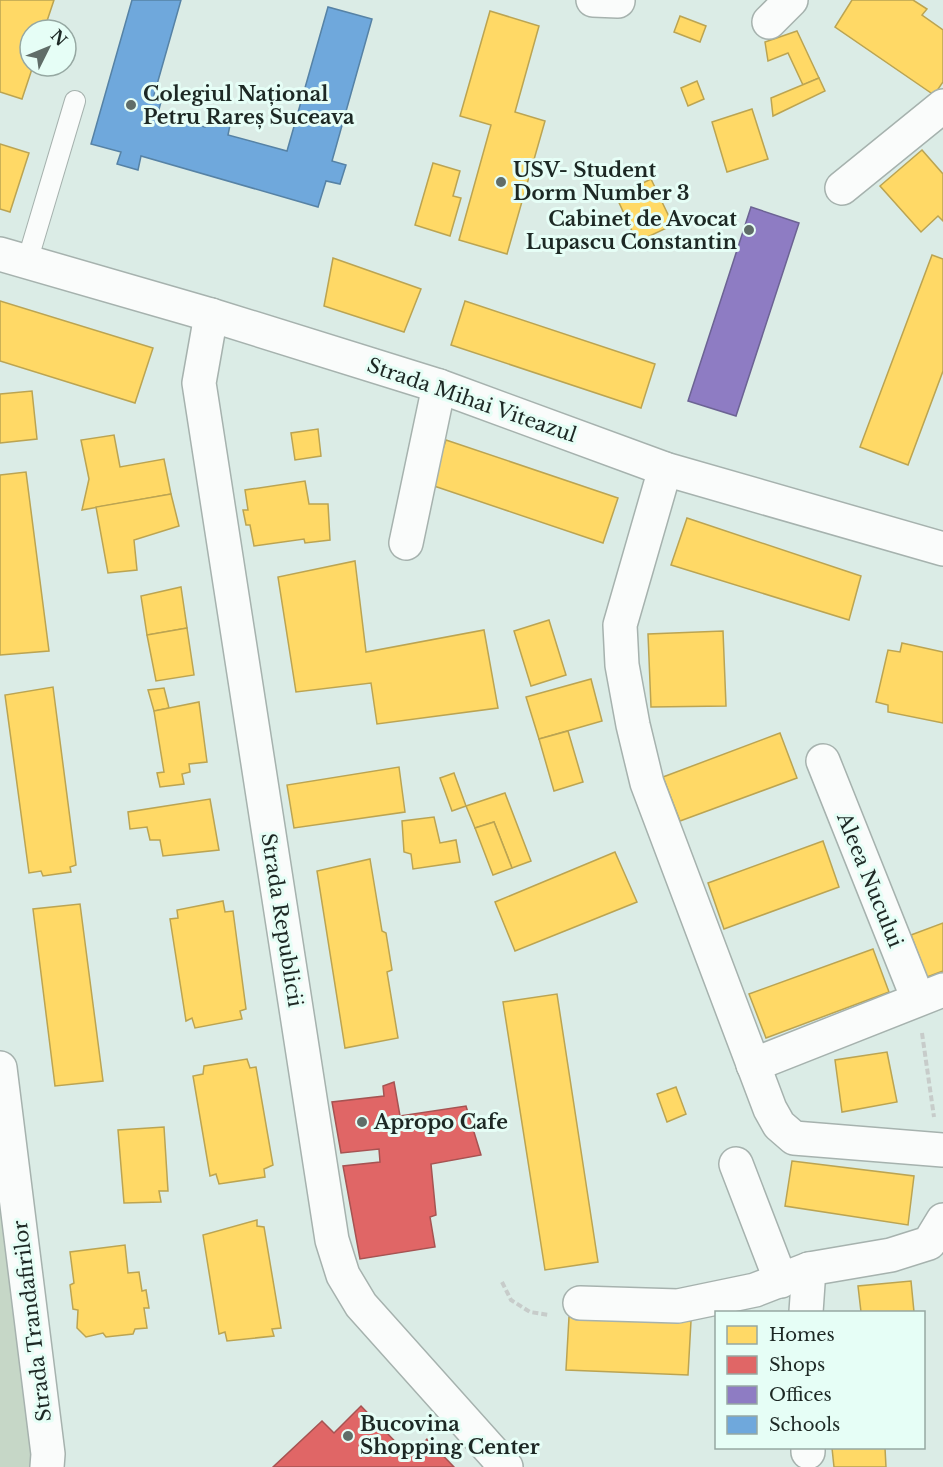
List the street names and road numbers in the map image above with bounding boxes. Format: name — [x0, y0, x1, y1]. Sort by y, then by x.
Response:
street label: Strada Mihai Viteazul — [364, 353, 580, 447]
street label: Aleea Nucului — [832, 808, 908, 951]
street label: Strada Republicii — [256, 831, 308, 1009]
street label: Strada Trandafirilor — [8, 1219, 56, 1423]

